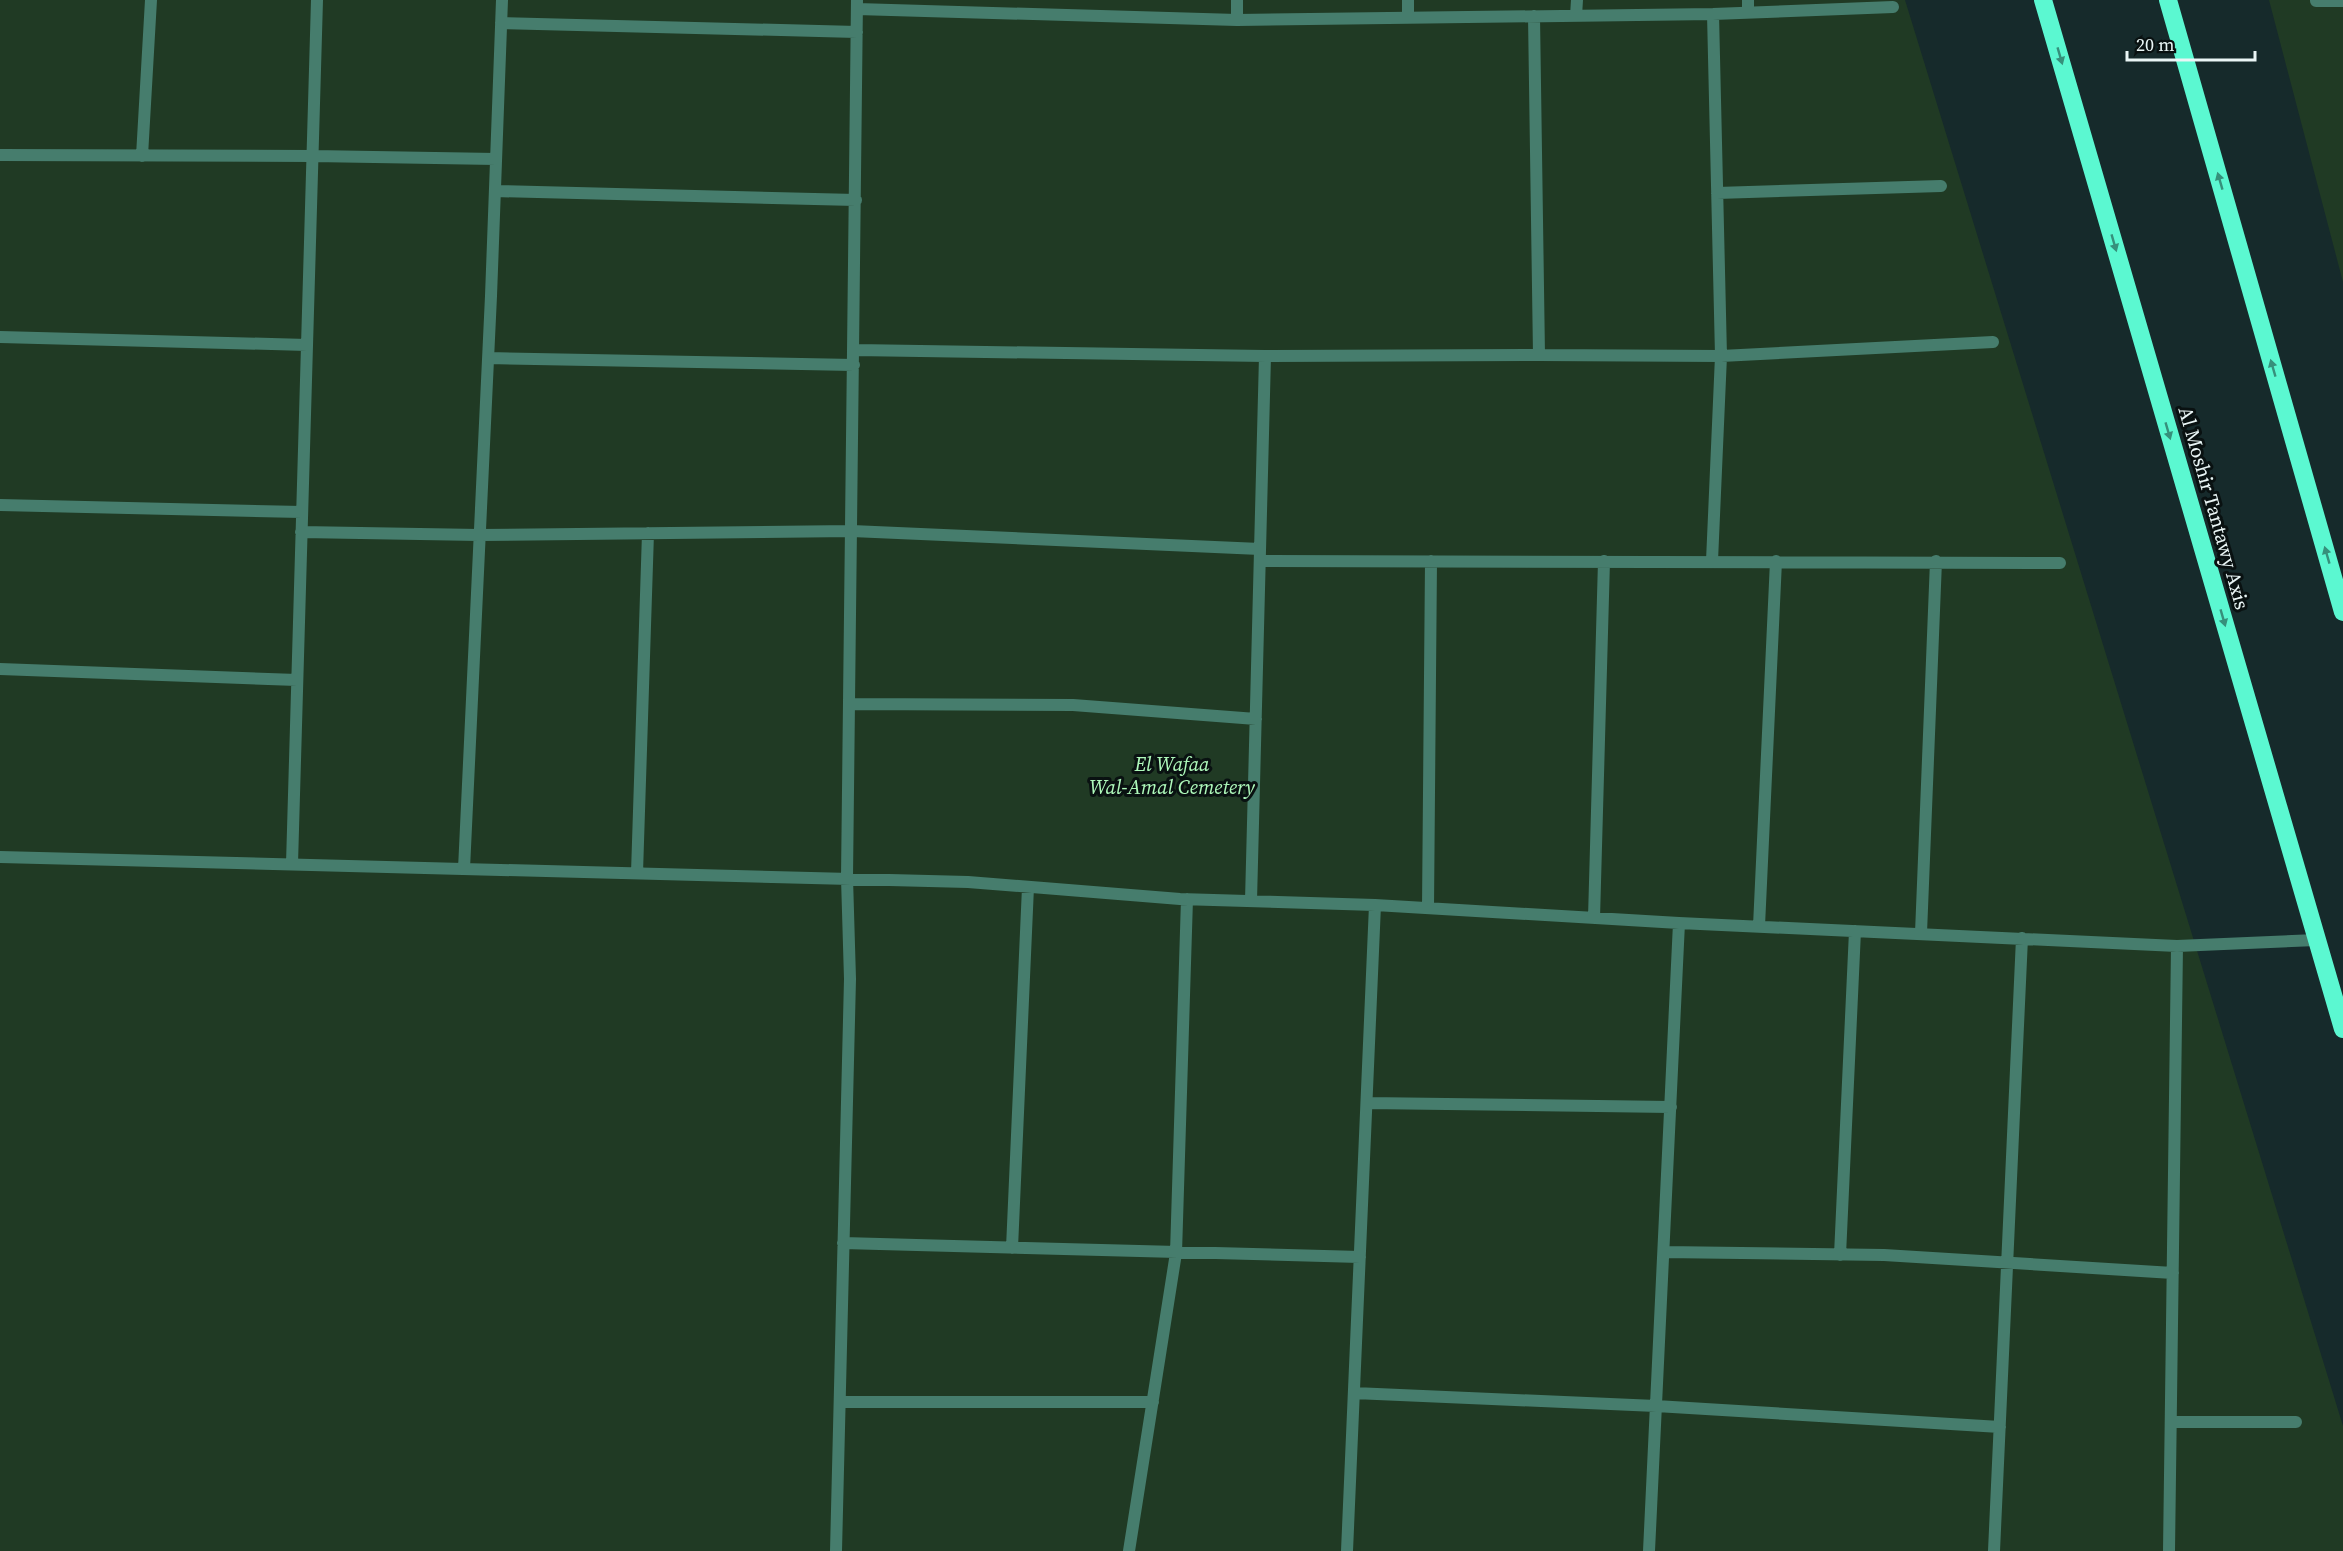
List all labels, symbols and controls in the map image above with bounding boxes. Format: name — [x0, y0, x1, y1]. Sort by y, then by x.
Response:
scale bar — [2127, 24, 2254, 62]
text: 20 m — [2136, 32, 2174, 57]
one-way arrow — [2056, 47, 2065, 65]
one-way arrow — [2215, 171, 2224, 189]
one-way arrow — [2110, 234, 2119, 252]
one-way arrow — [2268, 359, 2277, 377]
street label: Al Moshir Tantawy Axis — [2172, 403, 2256, 613]
one-way arrow — [2164, 422, 2173, 440]
one-way arrow — [2322, 546, 2331, 564]
one-way arrow — [2219, 609, 2228, 627]
park label: El Wafaa Wal-Amal Cemetery — [1089, 750, 1255, 801]

